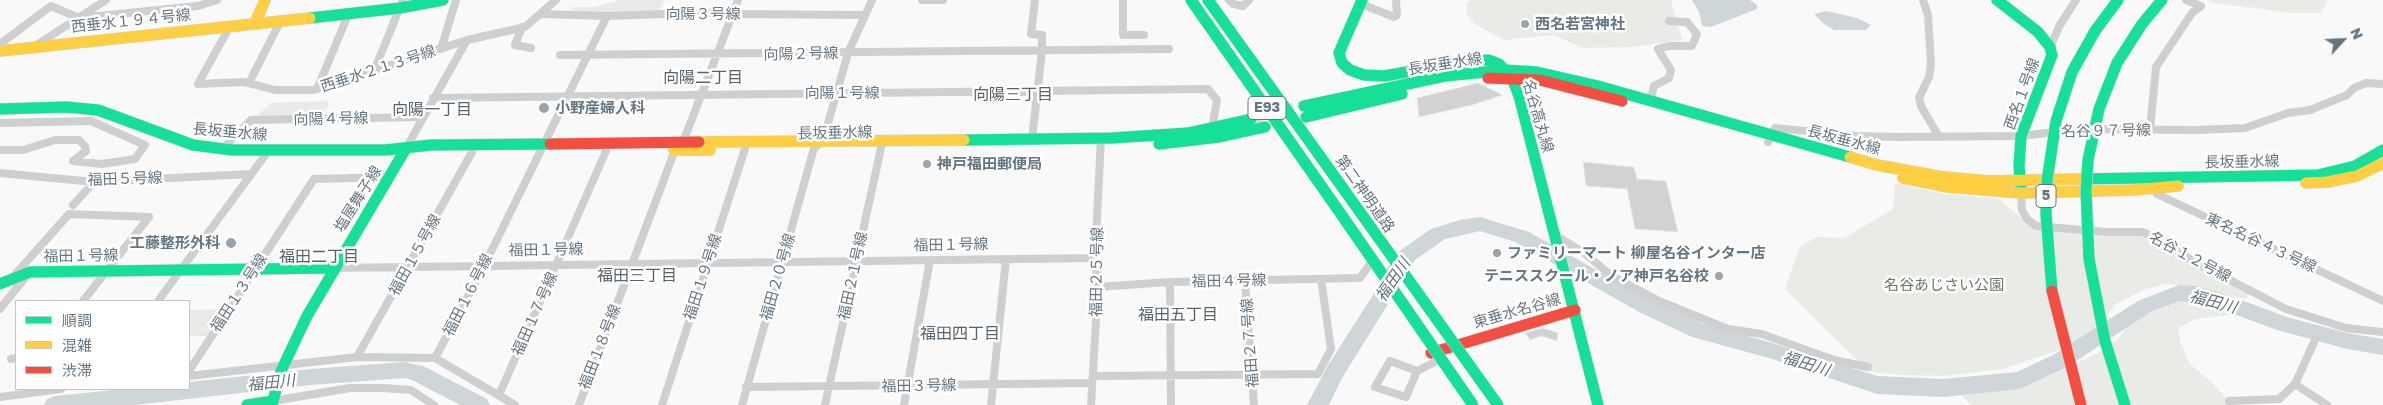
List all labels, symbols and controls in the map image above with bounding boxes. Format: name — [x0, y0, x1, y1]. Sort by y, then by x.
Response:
street label: 向陽３号線 — [666, 5, 740, 23]
street label: 西垂水１９４号線 — [70, 6, 192, 36]
place label: 西名若宮神社 — [1535, 15, 1625, 33]
north arrow — [2318, 15, 2368, 65]
marker: 西名若宮神社 — [1519, 18, 1531, 30]
text: N — [2347, 25, 2367, 42]
street label: 西垂水２１３号線 — [318, 42, 438, 96]
street label: 向陽２号線 — [763, 44, 839, 64]
street label: 長坂垂水線 — [1407, 49, 1483, 79]
street label: 西名１号線 — [2001, 56, 2043, 132]
district label: 向陽二丁目 — [663, 68, 743, 88]
street label: 名谷高丸線 — [1519, 77, 1557, 155]
street label: 向陽１号線 — [805, 84, 879, 102]
district label: 向陽三丁目 — [973, 85, 1053, 105]
road number: E93 — [1248, 96, 1286, 120]
place label: 小野産婦人科 — [555, 99, 645, 117]
district label: 向陽一丁目 — [392, 100, 472, 120]
marker: 小野産婦人科 — [537, 101, 551, 115]
street label: 向陽４号線 — [293, 109, 369, 129]
street label: 長坂垂水線 — [192, 120, 268, 144]
street label: 名谷９７号線 — [2061, 121, 2151, 141]
street label: 長坂垂水線 — [1805, 122, 1883, 158]
street label: 長坂垂水線 — [797, 123, 873, 143]
street label: 第二神明道路 — [1332, 152, 1398, 236]
street label: 長坂垂水線 — [2204, 152, 2280, 172]
place label: 神戸福田郵便局 — [937, 155, 1042, 173]
marker: 神戸福田郵便局 — [921, 158, 933, 170]
street label: 塩屋舞子線 — [330, 162, 386, 236]
street label: 福田５号線 — [87, 169, 163, 189]
road number: 5 — [2036, 185, 2056, 208]
street label: 東名名谷４３号線 — [2203, 209, 2319, 277]
street label: 福田１５号線 — [385, 211, 445, 299]
street label: 福田２５号線 — [1087, 227, 1107, 317]
street label: 名谷１２号線 — [2146, 228, 2234, 286]
street label: 福田２１号線 — [835, 230, 871, 322]
street label: 福田１９号線 — [681, 231, 725, 323]
street label: 福田２０号線 — [757, 231, 799, 323]
place label: 工藤整形外科 — [130, 234, 220, 252]
street label: 福田１号線 — [913, 235, 989, 255]
marker: 工藤整形外科 — [224, 236, 238, 250]
street label: 福田１号線 — [508, 240, 584, 260]
place label: ファミリーマート 柳屋名谷インター店 — [1507, 244, 1766, 262]
street label: 福田１号線 — [43, 246, 119, 266]
district label: 福田二丁目 — [279, 247, 359, 267]
marker: ファミリーマート 柳屋名谷インター店 — [1491, 247, 1503, 259]
street label: 福田１３号線 — [207, 250, 271, 336]
street label: 福田１６号線 — [440, 251, 496, 339]
water label: 福田川 — [1372, 255, 1414, 305]
district label: 福田三丁目 — [597, 266, 677, 286]
place label: テニススクール・ノア神戸名谷校 — [1484, 267, 1709, 285]
street label: 福田１７号線 — [508, 269, 562, 359]
marker: テニススクール・ノア神戸名谷校 — [1713, 270, 1725, 282]
street label: 福田４号線 — [1191, 271, 1267, 291]
park label: 名谷あじさい公園 — [1884, 276, 2004, 294]
water label: 福田川 — [2187, 287, 2239, 317]
street label: 東垂水名谷線 — [1471, 290, 1563, 332]
street label: 福田２７号線 — [1238, 297, 1262, 389]
legend — [15, 300, 190, 390]
street label: 福田１８号線 — [575, 302, 625, 392]
district label: 福田五丁目 — [1138, 305, 1218, 325]
text: 順調 — [62, 311, 92, 329]
district label: 福田四丁目 — [920, 324, 1000, 344]
text: 混雑 — [62, 336, 92, 354]
water label: 福田川 — [1780, 348, 1832, 380]
text: 渋滞 — [62, 361, 92, 379]
water label: 福田川 — [246, 371, 296, 395]
street label: 福田３号線 — [881, 376, 957, 396]

